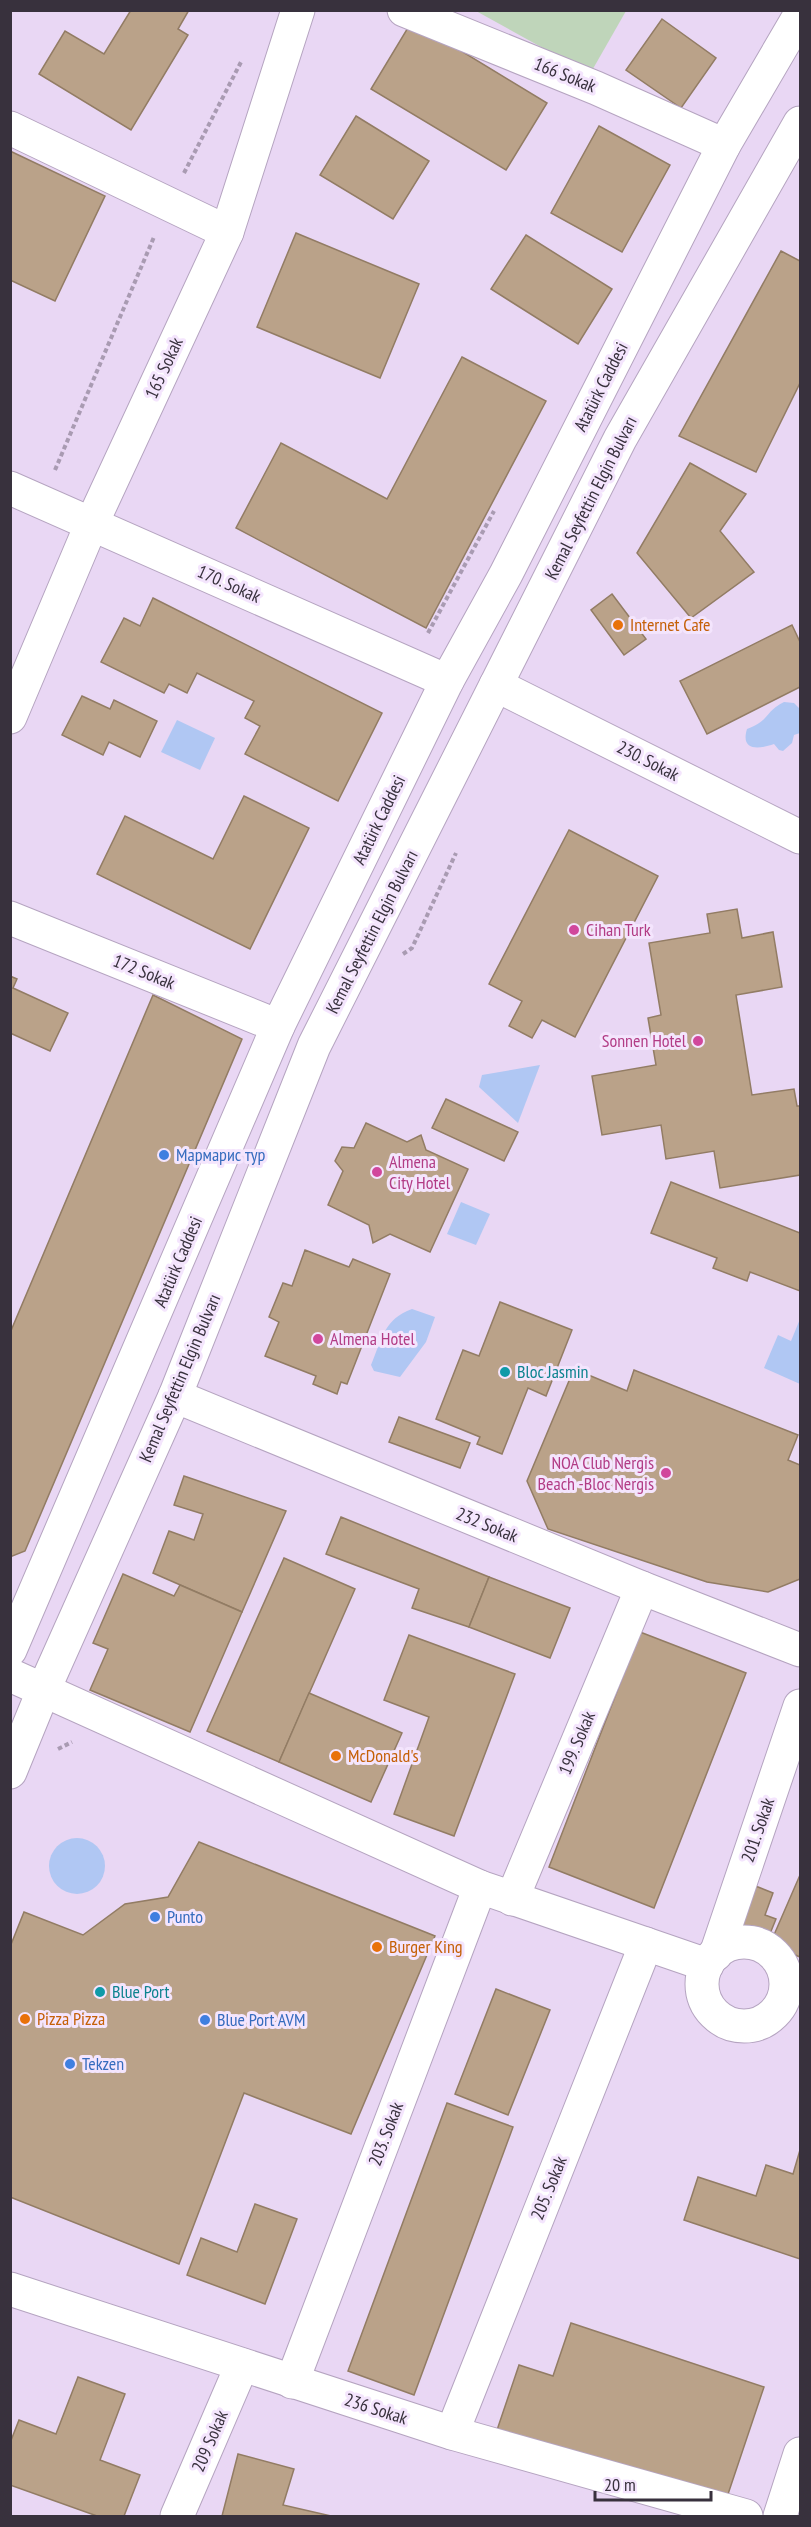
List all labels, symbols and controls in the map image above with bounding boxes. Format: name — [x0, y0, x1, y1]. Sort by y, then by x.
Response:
street label: 166 Sokak — [531, 52, 600, 97]
street label: 165 Sokak — [139, 334, 188, 402]
street label: Atatürk Caddesi — [568, 338, 633, 435]
street label: Kemal Seyfettin Elgin Bulvarı — [539, 412, 642, 583]
street label: 170. Sokak — [194, 559, 264, 608]
place label: Internet Cafe — [630, 613, 711, 636]
marker: Internet Cafe — [611, 618, 625, 632]
street label: 230. Sokak — [613, 735, 683, 786]
street label: Atatürk Caddesi — [347, 771, 410, 868]
street label: Kemal Seyfettin Elgin Bulvarı — [320, 846, 423, 1017]
place label: Cihan Turk — [586, 918, 651, 941]
marker: Cihan Turk — [567, 923, 581, 937]
street label: 172 Sokak — [110, 949, 179, 994]
place label: Sonnen Hotel — [602, 1029, 687, 1052]
marker: Sonnen Hotel — [691, 1034, 705, 1048]
place label: Мармарис тур — [176, 1143, 266, 1166]
marker: Мармарис тур — [157, 1148, 171, 1162]
place label: Almena City Hotel — [389, 1150, 451, 1194]
marker: Almena City Hotel — [370, 1165, 384, 1179]
street label: Atatürk Caddesi — [148, 1213, 207, 1311]
street label: Kemal Seyfettin Elgin Bulvarı — [134, 1290, 225, 1465]
place label: Almena Hotel — [330, 1327, 415, 1350]
marker: Almena Hotel — [311, 1332, 325, 1346]
place label: Bloc Jasmin — [517, 1360, 588, 1383]
marker: Bloc Jasmin — [498, 1365, 512, 1379]
place label: NOA Club Nergis Beach -Bloc Nergis — [538, 1451, 654, 1495]
marker: NOA Club Nergis Beach -Bloc Nergis — [659, 1466, 673, 1480]
street label: 232 Sokak — [453, 1502, 522, 1547]
street label: 199. Sokak — [553, 1708, 600, 1778]
place label: McDonald's — [348, 1744, 419, 1767]
marker: McDonald's — [329, 1749, 343, 1763]
street label: 201. Sokak — [736, 1795, 779, 1865]
place label: Punto — [167, 1905, 203, 1928]
marker: Punto — [148, 1910, 162, 1924]
place label: Burger King — [389, 1935, 463, 1958]
marker: Burger King — [370, 1940, 384, 1954]
place label: Blue Port — [112, 1980, 169, 2003]
marker: Blue Port — [93, 1985, 107, 1999]
place label: Pizza Pizza — [37, 2007, 105, 2030]
place label: Blue Port AVM — [217, 2008, 305, 2031]
marker: Pizza Pizza — [18, 2012, 32, 2026]
marker: Blue Port AVM — [198, 2013, 212, 2027]
place label: Tekzen — [82, 2052, 124, 2075]
marker: Tekzen — [63, 2057, 77, 2071]
street label: 203. Sokak — [363, 2099, 408, 2169]
street label: 205. Sokak — [525, 2153, 572, 2223]
street label: 236 Sokak — [342, 2388, 411, 2429]
street label: 209 Sokak — [186, 2406, 233, 2475]
scale bar — [595, 2464, 710, 2502]
text: 20 m — [604, 2473, 636, 2496]

